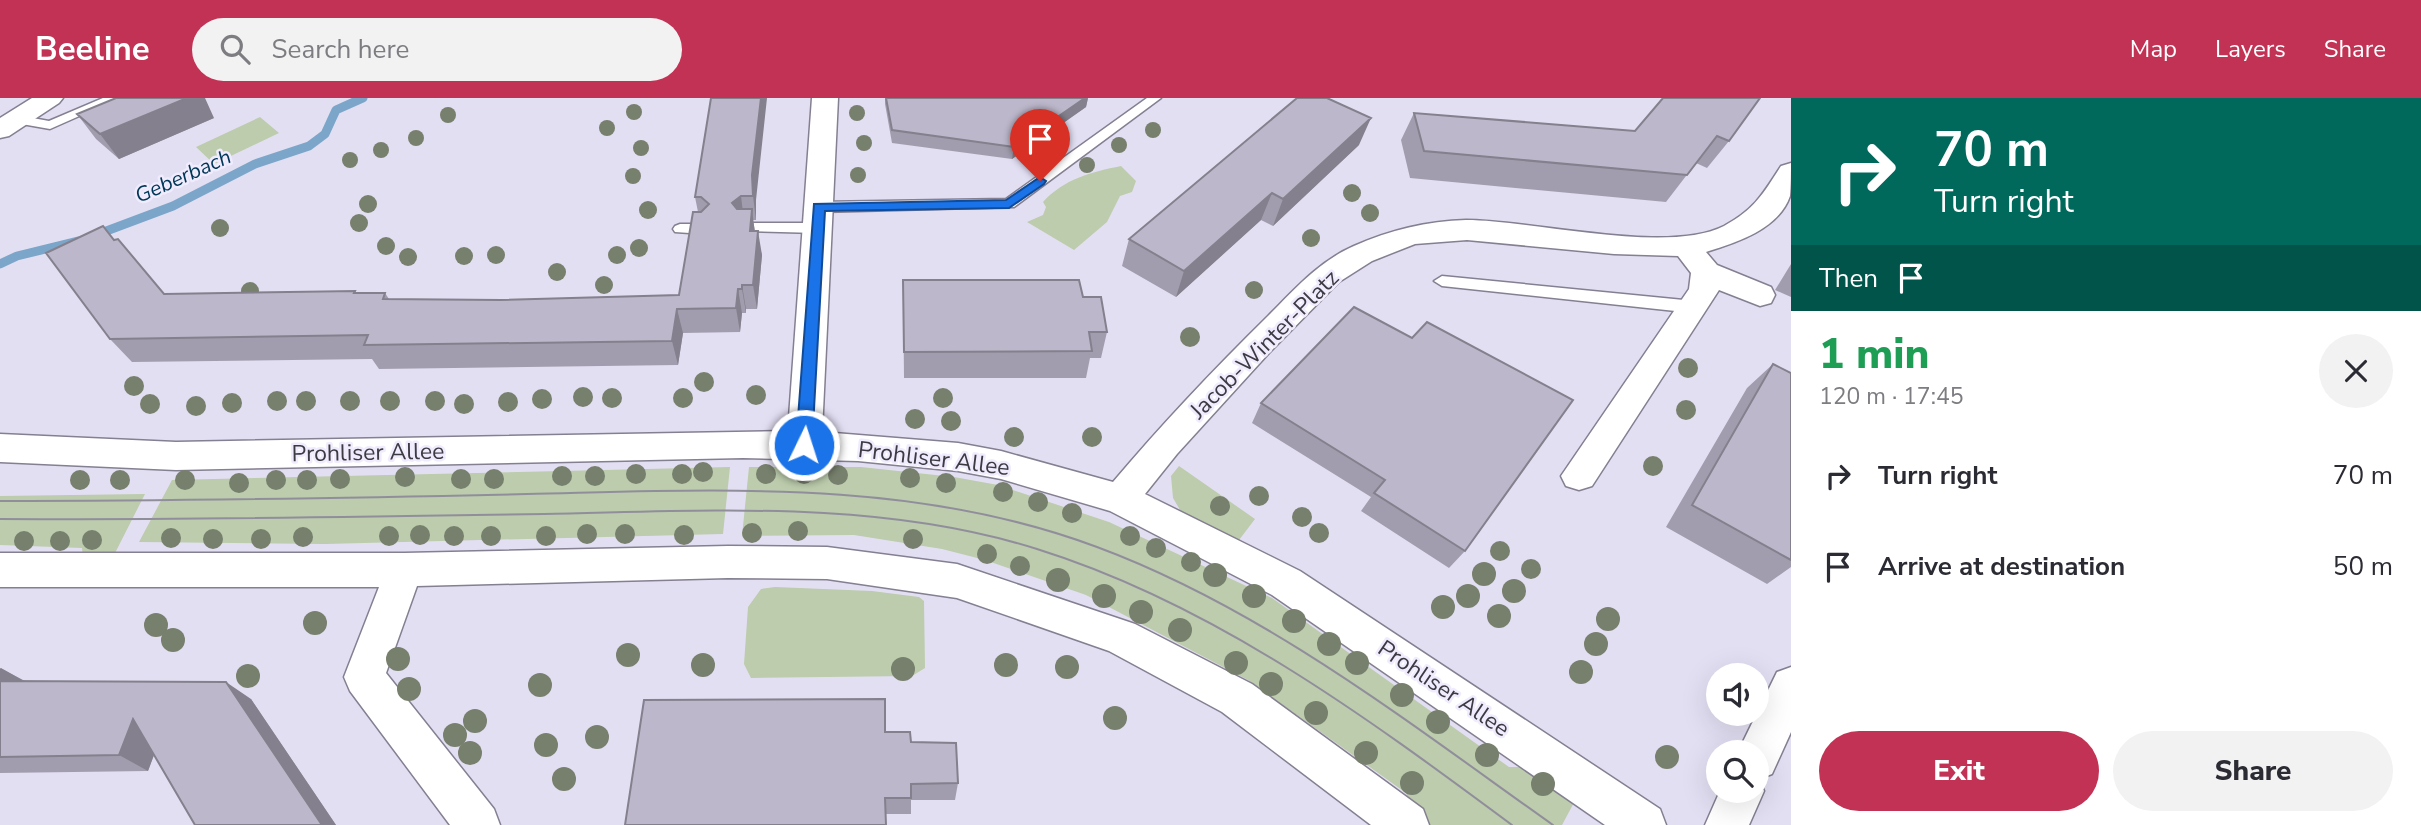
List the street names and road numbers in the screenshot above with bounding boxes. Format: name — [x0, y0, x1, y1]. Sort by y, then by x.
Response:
street label: Jacob-Winter-Platz — [1182, 263, 1346, 426]
street label: Prohliser Allee — [856, 434, 1012, 483]
street label: Prohliser Allee — [291, 436, 445, 469]
street label: Prohliser Allee — [1372, 633, 1516, 744]

